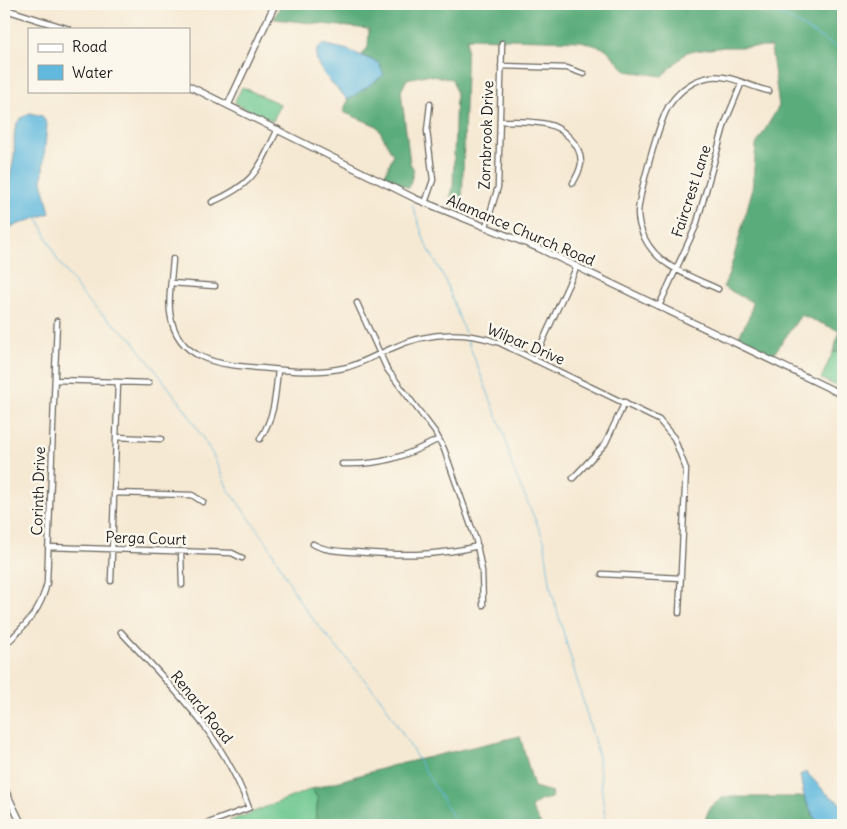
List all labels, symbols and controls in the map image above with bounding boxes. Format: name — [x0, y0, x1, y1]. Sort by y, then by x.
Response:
legend — [28, 28, 190, 92]
text: Road — [72, 37, 107, 56]
text: Water — [72, 63, 113, 82]
street label: Zornbrook Drive — [475, 80, 497, 190]
street label: Faircrest Lane — [667, 142, 715, 240]
street label: Alamance Church Road — [444, 190, 598, 270]
street label: Wilpar Drive — [484, 319, 568, 369]
street label: Corinth Drive — [27, 446, 49, 536]
street label: Perga Court — [105, 527, 187, 549]
street label: Renard Road — [167, 667, 237, 747]

